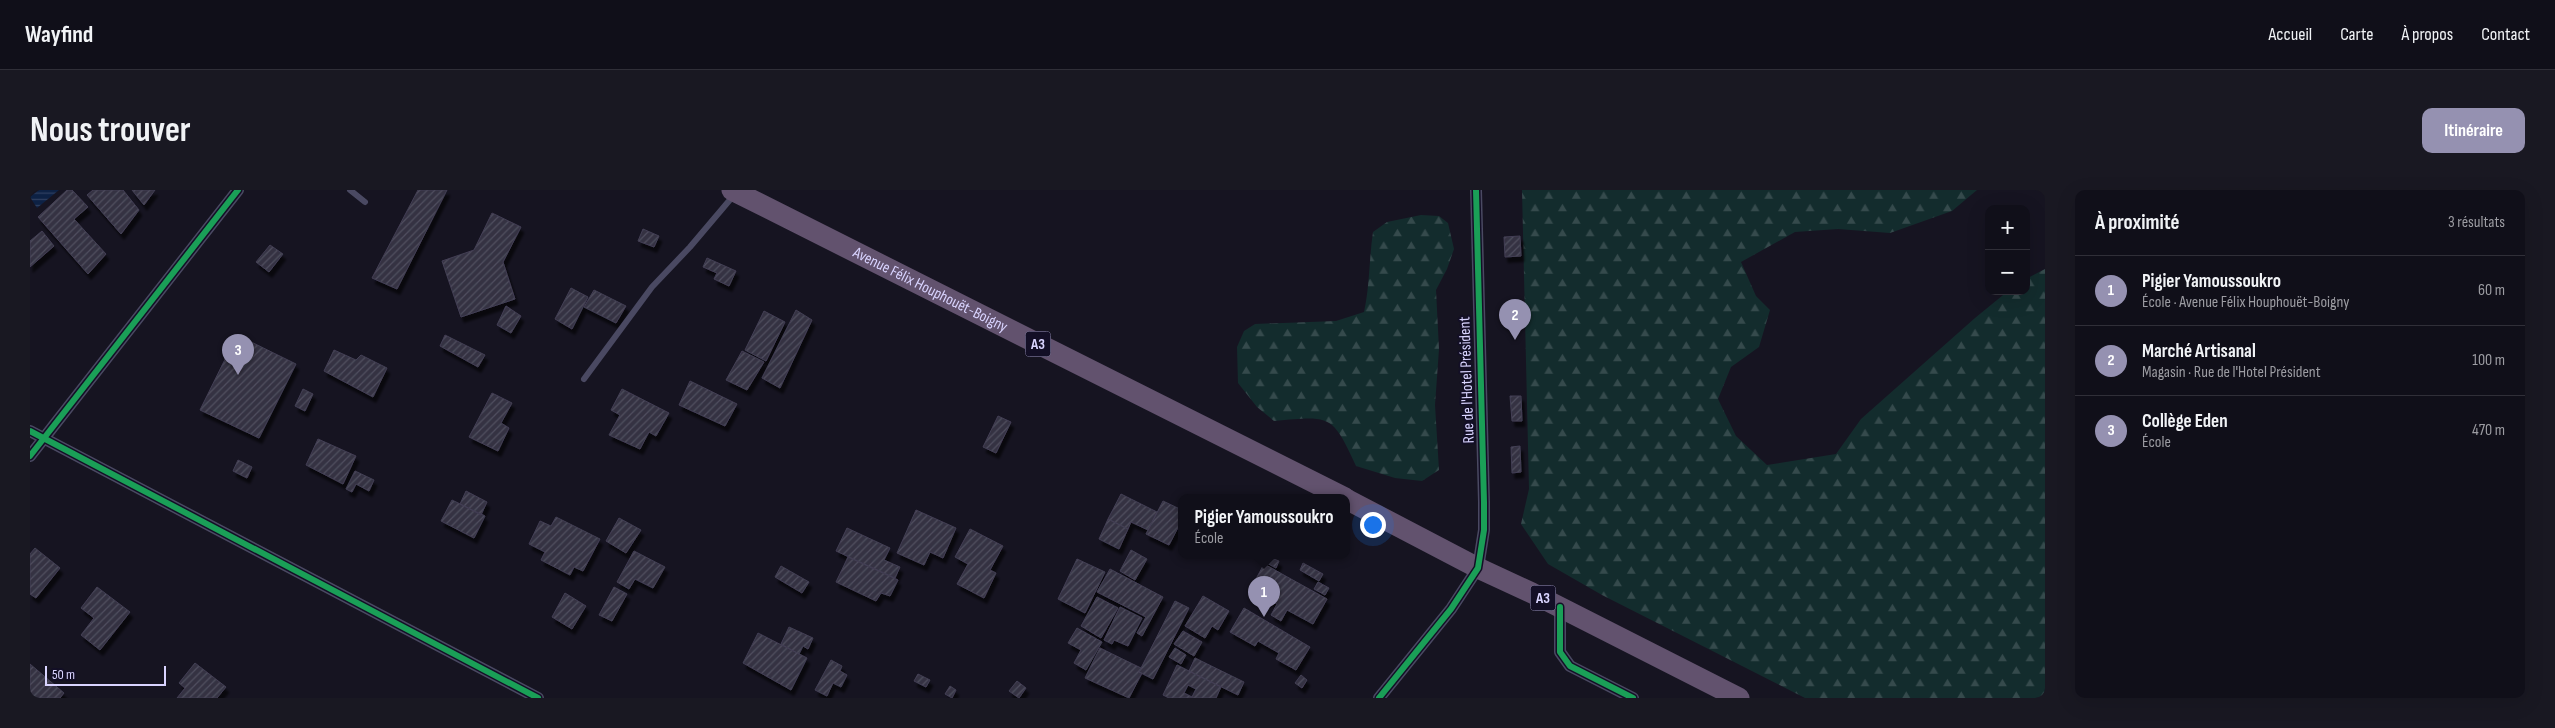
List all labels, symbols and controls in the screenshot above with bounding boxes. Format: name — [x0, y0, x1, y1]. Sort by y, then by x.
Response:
text: Wayfind — [25, 20, 93, 49]
text: Accueil — [2268, 24, 2312, 45]
text: Carte — [2340, 24, 2373, 45]
text: À propos — [2401, 24, 2453, 45]
text: Contact — [2481, 24, 2530, 45]
button: Itinéraire — [2422, 108, 2525, 153]
text: Nous trouver — [30, 109, 191, 152]
map controls — [1985, 205, 2030, 295]
button: + — [1985, 205, 2030, 250]
text: À proximité — [2095, 210, 2180, 235]
text: 3 résultats — [2448, 213, 2505, 232]
street label: Avenue Félix Houphouët-Boigny — [849, 242, 1011, 336]
button: − — [1985, 250, 2030, 295]
text: Pigier Yamoussoukro — [2142, 270, 2281, 293]
text: 1 — [2108, 281, 2114, 300]
text: 60 m — [2478, 281, 2505, 300]
text: École · Avenue Félix Houphouët-Boigny — [2142, 293, 2349, 312]
pin: 2 — [1499, 299, 1531, 340]
street label: Rue de l'Hotel Président — [1455, 316, 1479, 444]
road number: A3 — [1026, 332, 1050, 356]
pin: 3 — [222, 334, 254, 375]
text: Marché Artisanal — [2142, 340, 2256, 363]
text: 2 — [2107, 351, 2115, 370]
text: 100 m — [2472, 351, 2505, 370]
text: Magasin · Rue de l'Hotel Président — [2142, 363, 2321, 382]
text: Collège Eden — [2142, 410, 2228, 433]
text: 3 — [2107, 421, 2115, 440]
text: 470 m — [2472, 421, 2505, 440]
text: École — [2142, 433, 2171, 452]
popup — [1178, 494, 1350, 559]
text: Pigier Yamoussoukro — [1194, 506, 1334, 529]
your location — [1360, 512, 1386, 538]
text: École — [1194, 529, 1223, 548]
pin: 1 — [1248, 576, 1280, 617]
road number: A3 — [1530, 586, 1556, 610]
scale bar — [45, 663, 166, 686]
text: 50 m — [52, 666, 75, 683]

